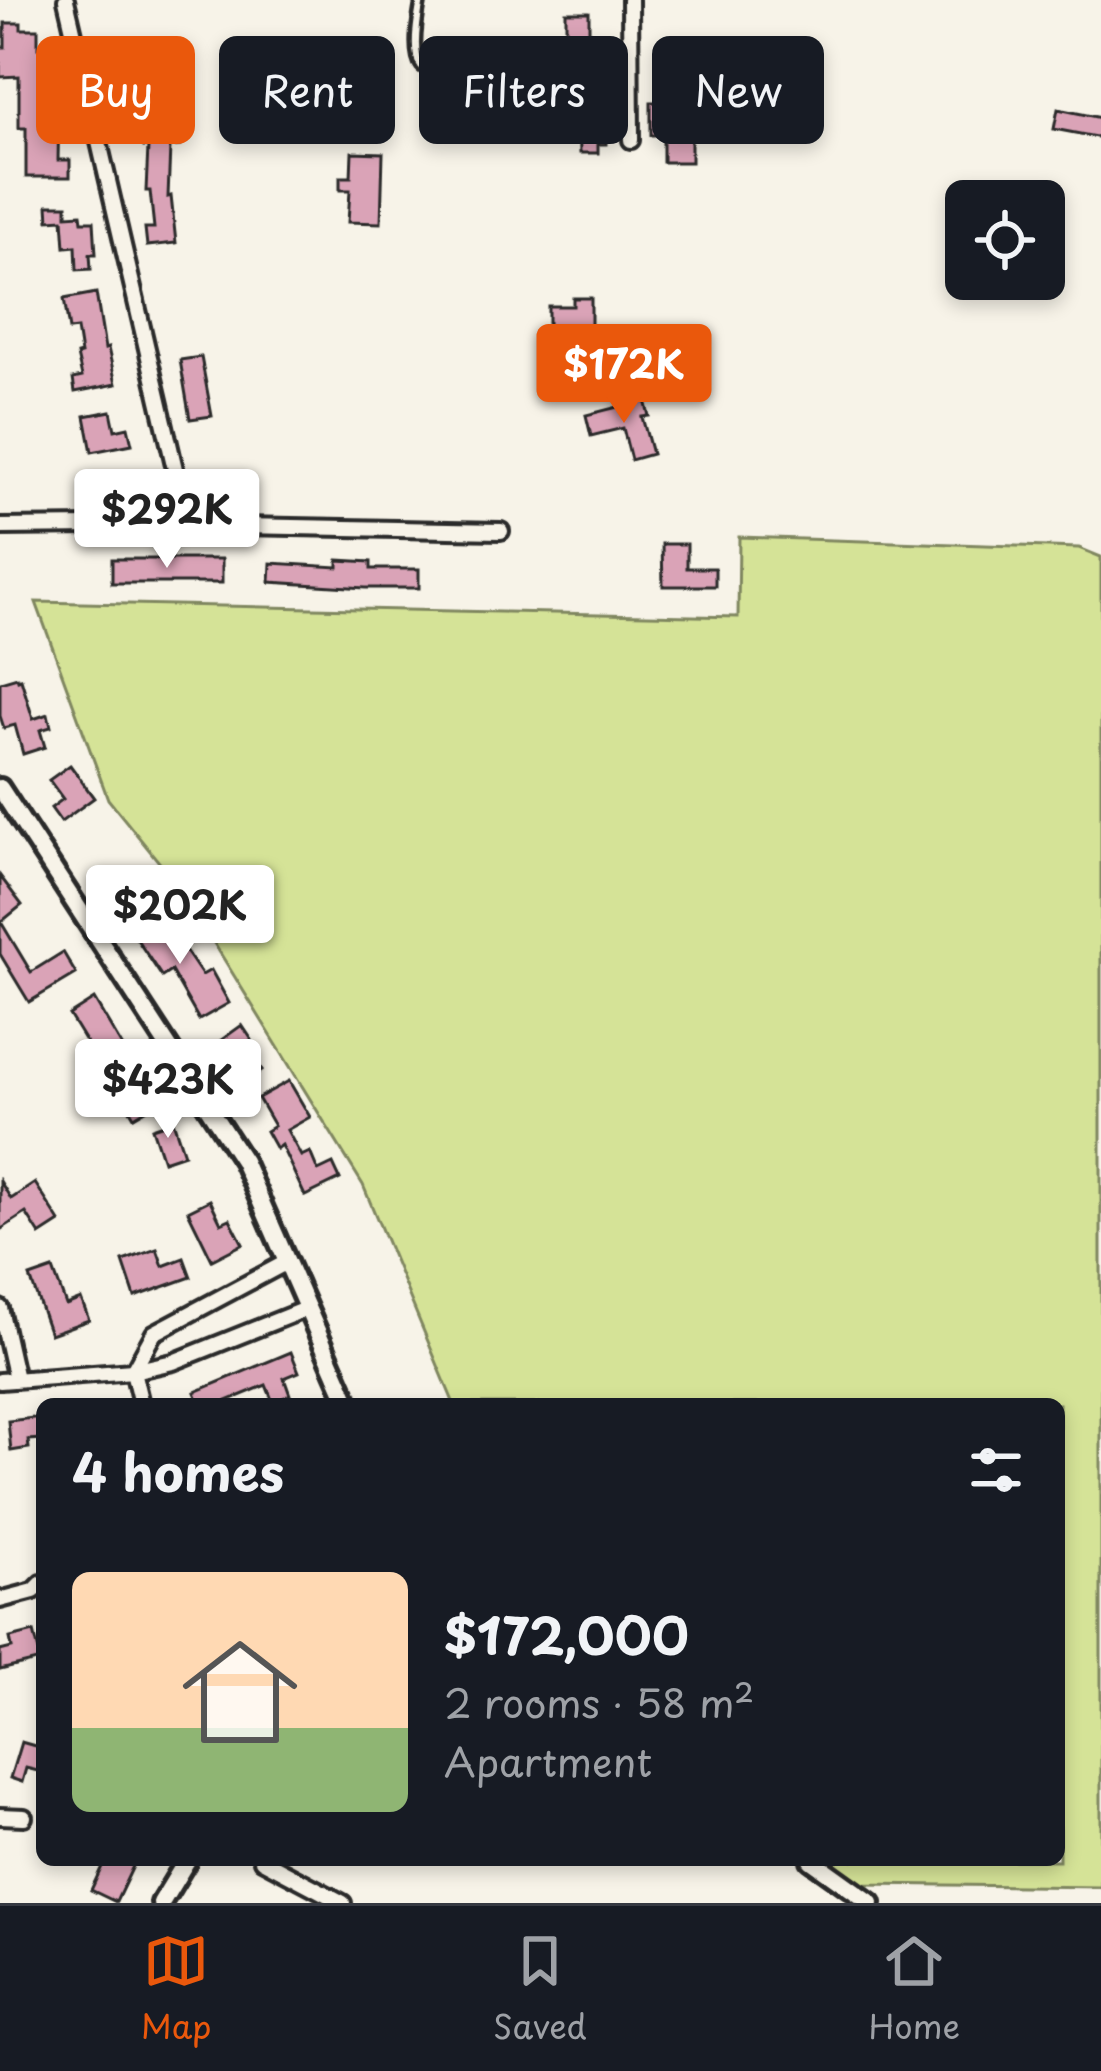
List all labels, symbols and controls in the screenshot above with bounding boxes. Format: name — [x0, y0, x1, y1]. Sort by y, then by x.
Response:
chip: Buy — [36, 36, 195, 144]
chip: Rent — [219, 36, 395, 144]
chip: Filters — [419, 36, 628, 144]
chip: New — [652, 36, 824, 144]
map controls — [945, 180, 1065, 300]
button: locate — [945, 180, 1065, 300]
pin: $172K — [540, 324, 708, 426]
text: $172K — [563, 333, 685, 392]
pin: $292K — [83, 469, 251, 571]
text: $292K — [101, 478, 233, 537]
pin: $202K — [96, 865, 264, 967]
text: $202K — [113, 874, 247, 933]
pin: $423K — [84, 1039, 252, 1141]
text: $423K — [102, 1048, 234, 1107]
text: 4 homes — [72, 1432, 284, 1509]
icon: filters — [963, 1437, 1029, 1503]
text: $172,000 — [444, 1595, 689, 1672]
icon: home — [168, 1620, 312, 1764]
text: 2 rooms · 58 m² — [444, 1672, 754, 1731]
text: Apartment — [444, 1731, 652, 1790]
tab: Map — [141, 1928, 211, 2050]
tab: Saved — [493, 1928, 587, 2050]
tab: Home — [868, 1928, 960, 2050]

